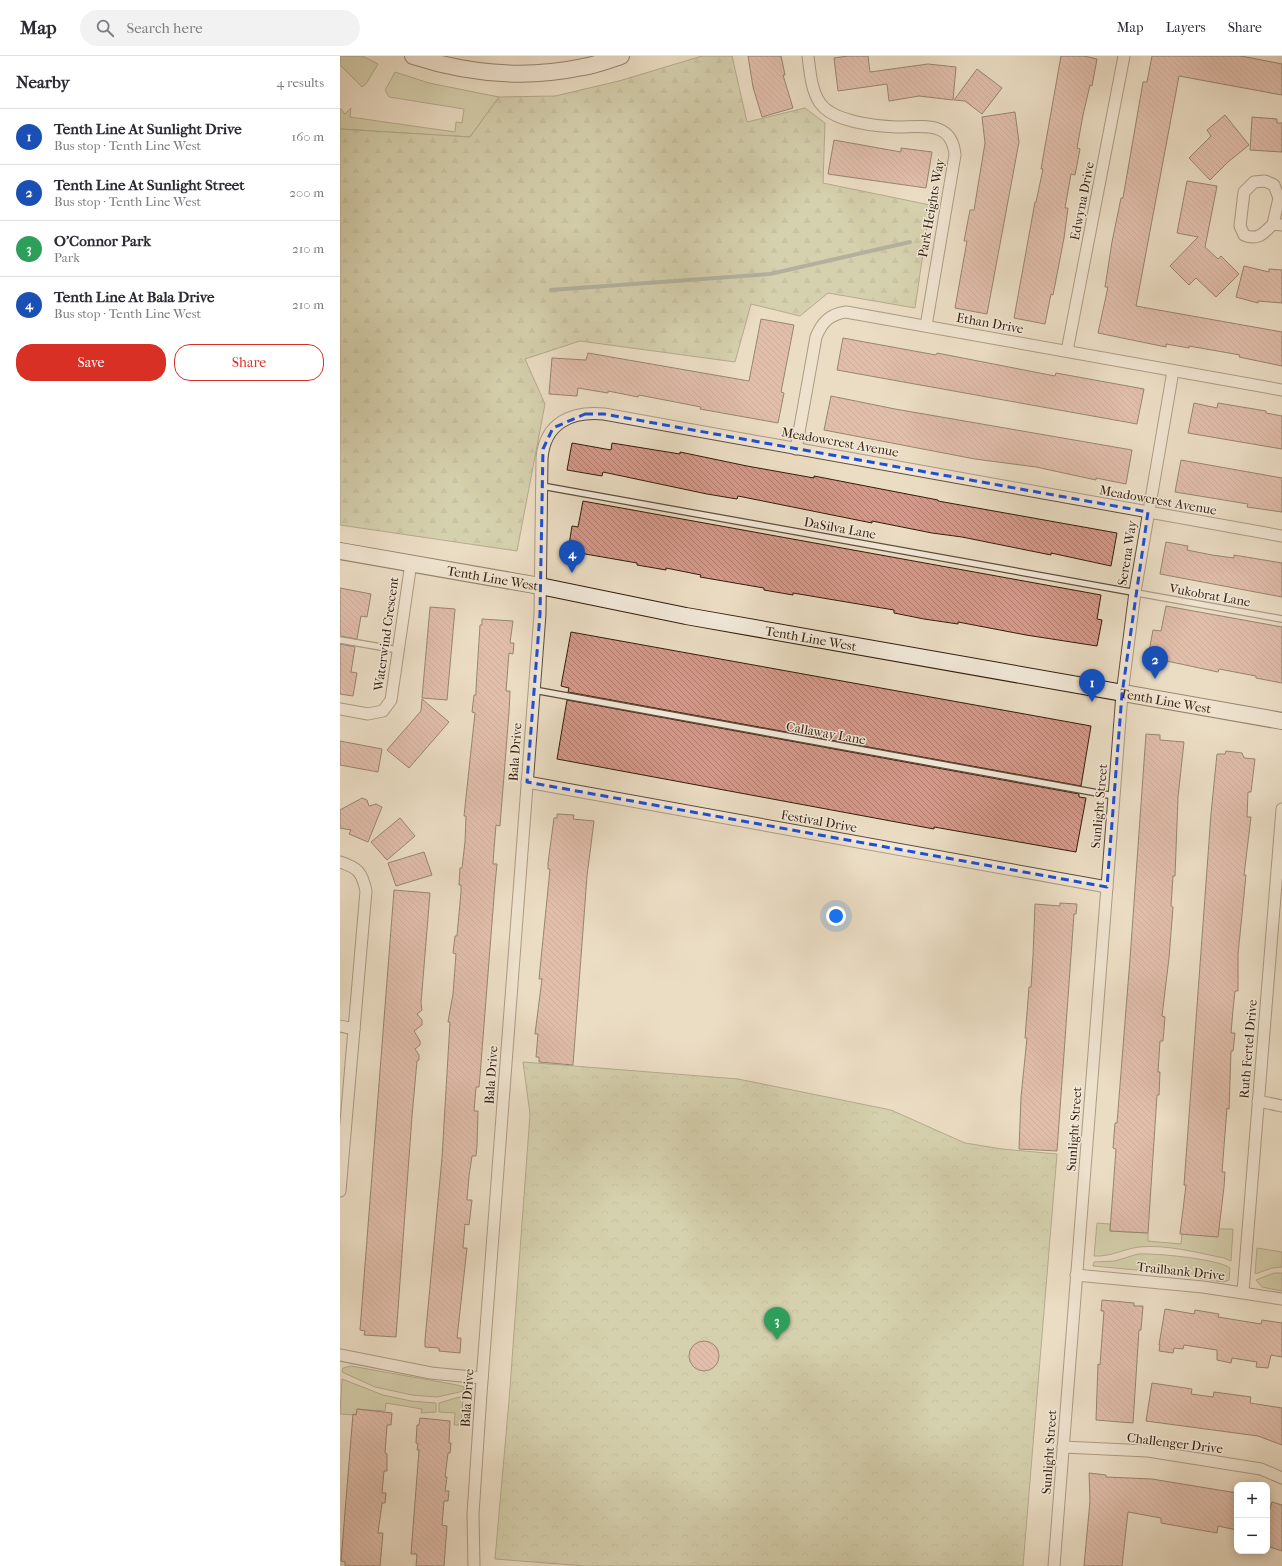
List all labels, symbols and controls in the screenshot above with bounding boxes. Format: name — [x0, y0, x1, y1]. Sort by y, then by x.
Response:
search box — [80, 10, 360, 46]
text: Map — [20, 17, 56, 39]
icon: search — [94, 17, 116, 39]
text: Search here — [126, 19, 203, 37]
text: Map — [1117, 19, 1144, 36]
text: Layers — [1166, 19, 1206, 36]
text: Share — [1228, 19, 1262, 36]
text: Nearby — [16, 72, 70, 92]
text: 4 results — [277, 75, 324, 90]
text: Tenth Line At Sunlight Drive — [54, 120, 242, 138]
text: 1 — [27, 129, 31, 144]
text: 160 m — [292, 129, 324, 144]
text: Bus stop · Tenth Line West — [54, 138, 201, 153]
street label: Park Heights Way — [915, 156, 947, 259]
street label: Edwyna Drive — [1067, 160, 1097, 241]
text: Tenth Line At Sunlight Street — [54, 176, 245, 194]
text: 2 — [26, 185, 32, 200]
text: 200 m — [289, 185, 324, 200]
text: Bus stop · Tenth Line West — [54, 194, 201, 209]
text: O'Connor Park — [54, 232, 151, 250]
text: 3 — [26, 241, 32, 256]
text: 210 m — [292, 241, 324, 256]
text: Park — [54, 250, 80, 265]
text: Tenth Line At Bala Drive — [54, 288, 214, 306]
text: 4 — [25, 297, 33, 312]
text: 210 m — [292, 297, 324, 312]
text: Bus stop · Tenth Line West — [54, 306, 201, 321]
street label: Ethan Drive — [955, 310, 1025, 336]
button: Save — [16, 344, 166, 381]
button: Share — [174, 344, 324, 381]
street label: Meadowcrest Avenue — [780, 424, 900, 460]
street label: Meadowcrest Avenue — [1098, 482, 1218, 518]
street label: DaSilva Lane — [803, 514, 878, 542]
street label: Serena Way — [1114, 518, 1140, 587]
pin: 4 — [559, 540, 585, 573]
street label: Tenth Line West — [446, 562, 540, 593]
street label: Waterwind Crescent — [370, 576, 401, 693]
street label: Vukobrat Lane — [1167, 580, 1252, 610]
street label: Tenth Line West — [764, 623, 858, 653]
pin: 2 — [1142, 646, 1168, 679]
pin: 1 — [1079, 669, 1105, 702]
street label: Tenth Line West — [1119, 685, 1213, 716]
street label: Callaway Lane — [785, 719, 868, 747]
street label: Bala Drive — [505, 722, 525, 782]
street label: Sunlight Street — [1088, 763, 1110, 849]
street label: Festival Drive — [780, 807, 859, 835]
your location — [826, 906, 846, 926]
street label: Ruth Fertel Drive — [1236, 998, 1260, 1099]
street label: Bala Drive — [481, 1045, 501, 1105]
street label: Sunlight Street — [1064, 1086, 1084, 1172]
street label: Trailbank Drive — [1136, 1259, 1226, 1283]
pin: 3 — [764, 1307, 790, 1340]
street label: Bala Drive — [457, 1368, 477, 1428]
street label: Sunlight Street — [1039, 1409, 1059, 1495]
street label: Challenger Drive — [1126, 1430, 1224, 1456]
map controls — [1234, 1482, 1270, 1554]
button: + — [1234, 1482, 1270, 1518]
button: − — [1234, 1518, 1270, 1554]

